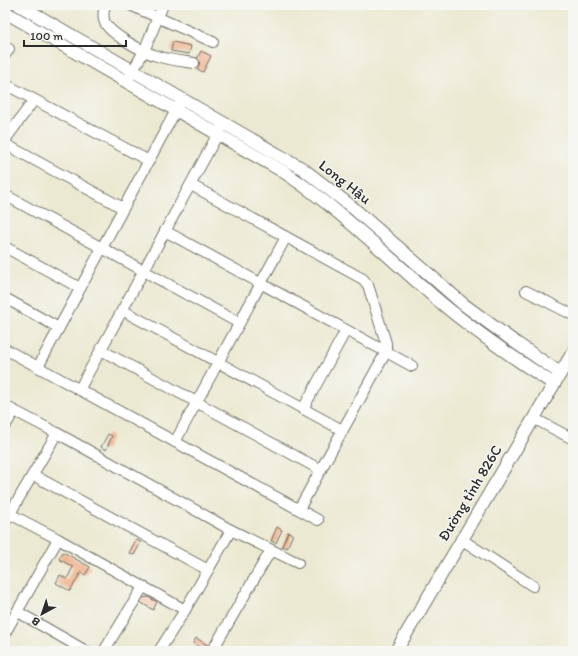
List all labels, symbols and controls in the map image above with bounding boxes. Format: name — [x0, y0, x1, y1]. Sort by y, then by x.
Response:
scale bar — [24, 22, 126, 48]
text: 100 m — [30, 29, 63, 43]
street label: Long Hậu — [315, 156, 375, 208]
street label: Đường tỉnh 826C — [434, 441, 506, 544]
north arrow — [22, 594, 62, 634]
text: B — [29, 614, 43, 629]

